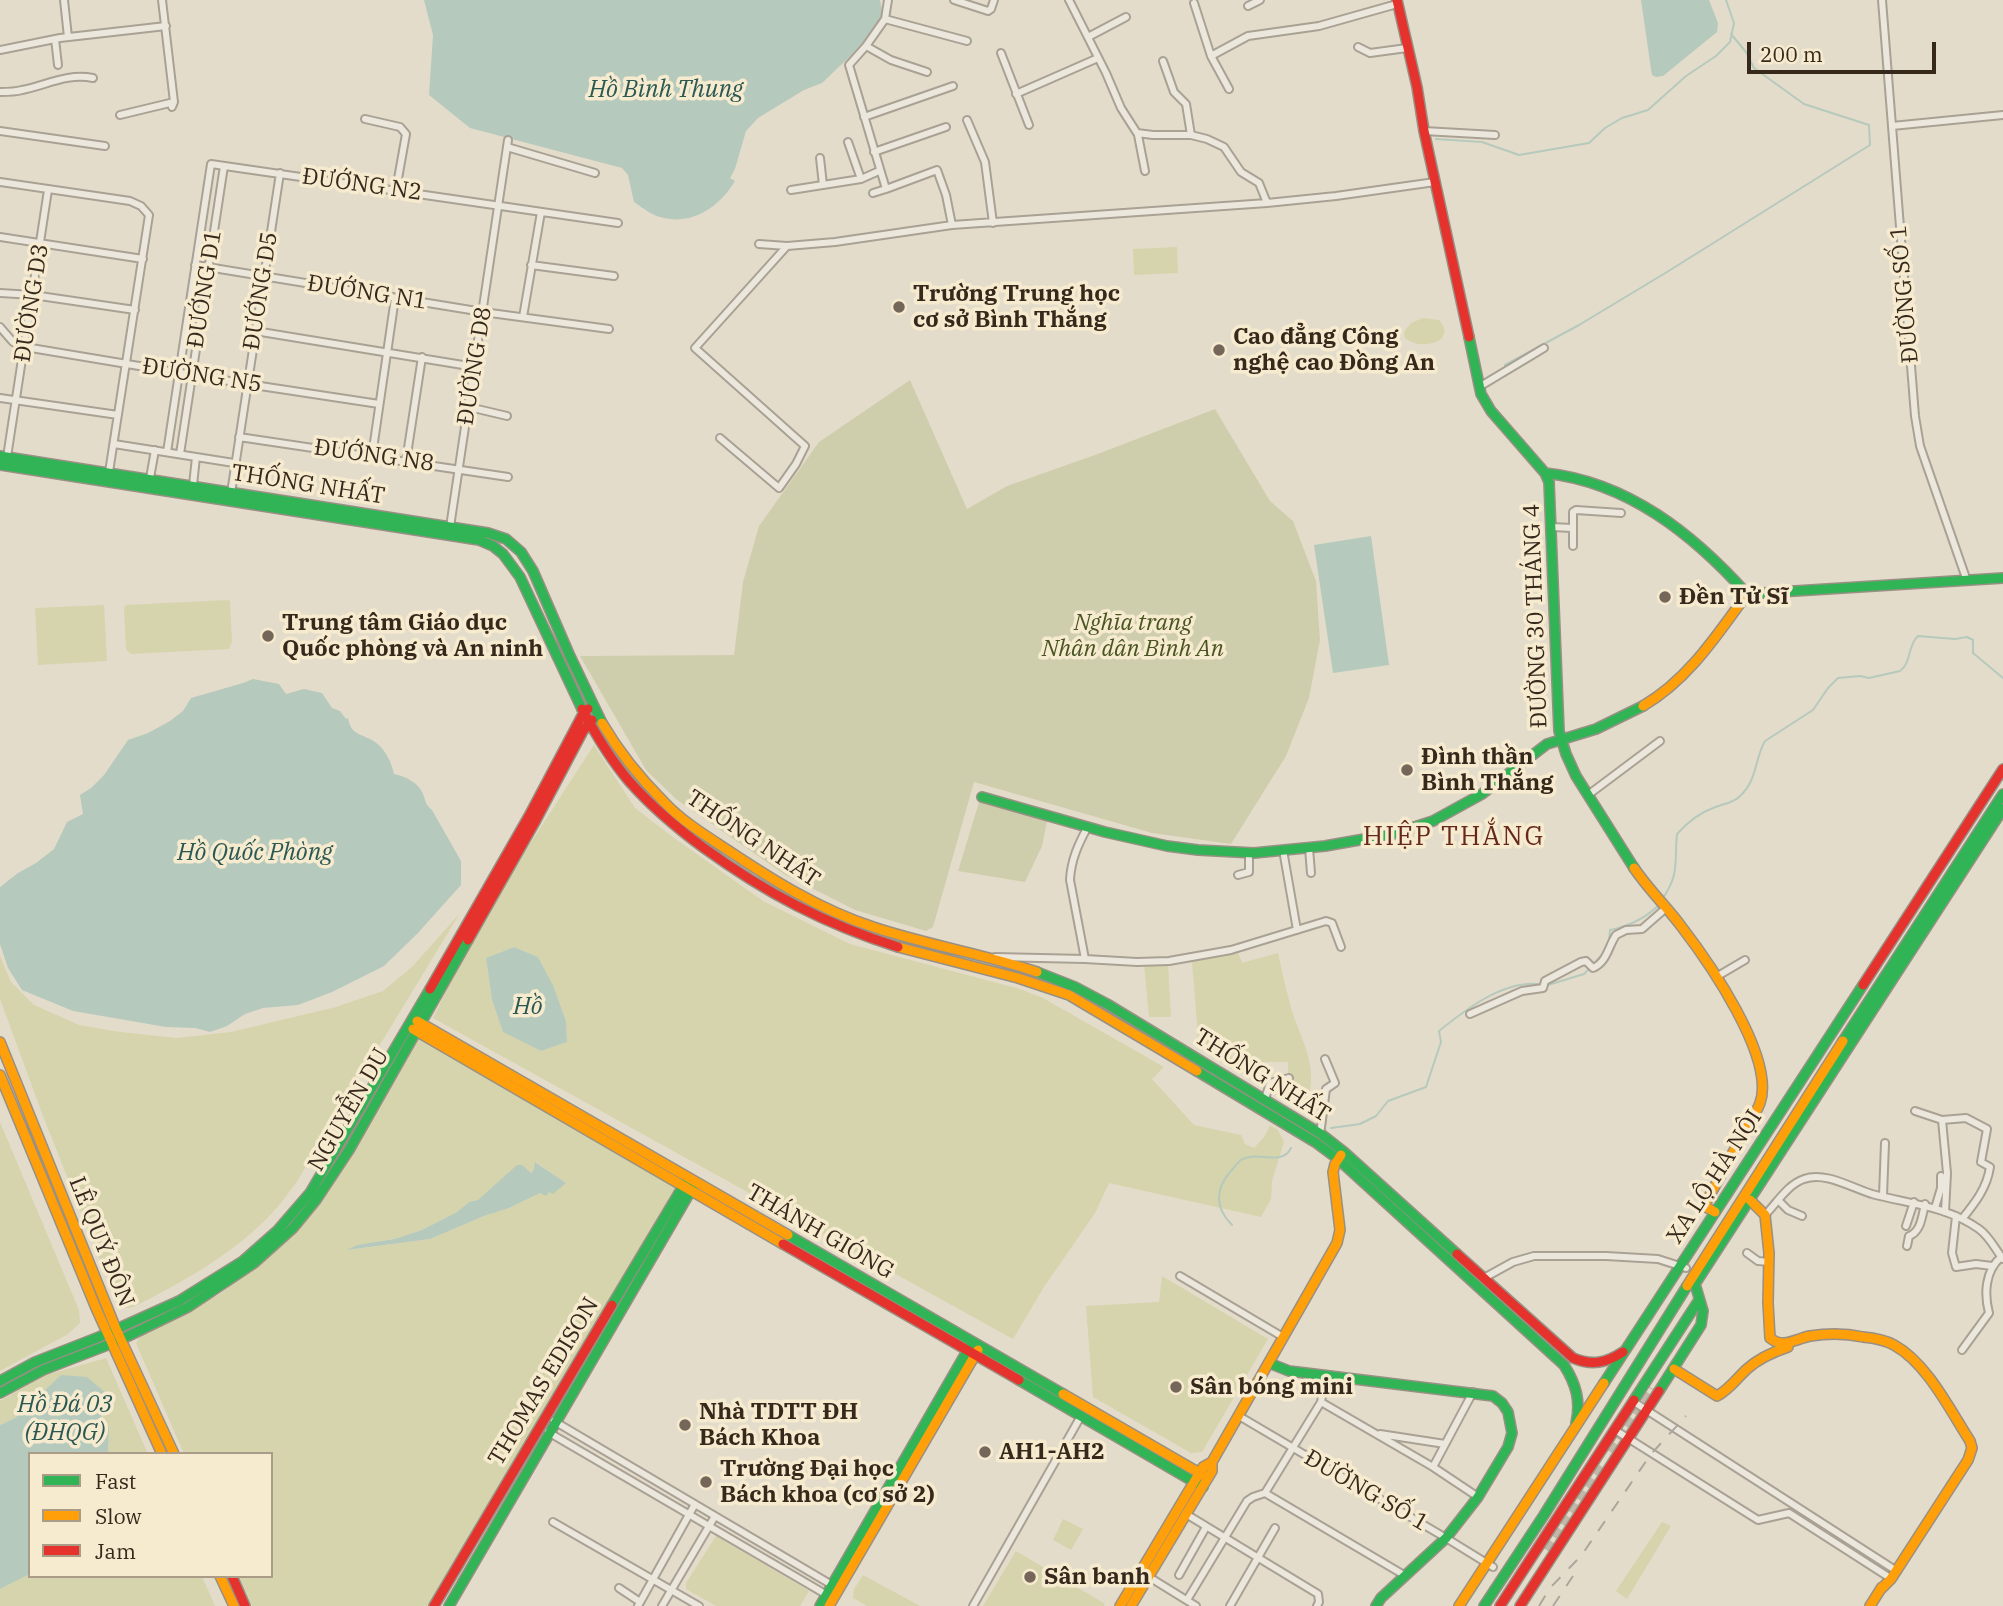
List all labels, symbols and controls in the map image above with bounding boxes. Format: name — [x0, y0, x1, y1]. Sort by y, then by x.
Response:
scale bar — [1751, 28, 1940, 72]
text: 200 m — [1760, 40, 1823, 68]
water label: Hồ Bình Thung — [589, 76, 743, 104]
street label: ĐƯỚNG N2 — [300, 163, 424, 207]
street label: ĐƯỜNG SỐ 1 — [1885, 224, 1925, 364]
street label: ĐƯỚNG D1 — [182, 228, 228, 350]
street label: ĐƯỚNG D5 — [238, 230, 284, 352]
street label: ĐƯỜNG D3 — [9, 242, 55, 364]
street label: ĐƯỚNG N1 — [305, 270, 429, 316]
place label: Trường Trung học cơ sở Bình Thắng — [913, 280, 1120, 334]
marker: Trường Trung học cơ sở Bình Thắng — [891, 299, 907, 315]
street label: ĐƯỜNG D8 — [452, 305, 498, 427]
place label: Cao đẳng Công nghệ cao Đồng An — [1233, 323, 1435, 377]
marker: Cao đẳng Công nghệ cao Đồng An — [1211, 342, 1227, 358]
street label: ĐƯỜNG N5 — [140, 353, 264, 399]
street label: ĐƯỚNG N8 — [312, 434, 436, 478]
street label: THỐNG NHẤT — [229, 459, 387, 511]
street label: ĐƯỜNG 30 THÁNG 4 — [1518, 503, 1554, 729]
place label: Đền Tử Sĩ — [1679, 583, 1788, 611]
marker: Đền Tử Sĩ — [1657, 589, 1673, 605]
place label: Trung tâm Giáo dục Quốc phòng và An ninh — [282, 609, 543, 663]
park label: Nghĩa trang Nhân dân Bình An — [1042, 609, 1224, 663]
marker: Trung tâm Giáo dục Quốc phòng và An ninh — [260, 628, 276, 644]
place label: Đình thần Bình Thắng — [1421, 743, 1554, 797]
marker: Đình thần Bình Thắng — [1399, 762, 1415, 778]
street label: THỐNG NHẤT — [681, 784, 825, 894]
district label: HIỆP THẮNG — [1364, 821, 1544, 853]
water label: Hồ Quốc Phòng — [177, 839, 333, 867]
water label: Hồ — [513, 993, 543, 1021]
street label: THỐNG NHẤT — [1189, 1023, 1335, 1129]
street label: NGUYỄN DU — [303, 1044, 395, 1176]
street label: XA LỘ HÀ NỘI — [1662, 1105, 1768, 1249]
street label: LÊ QUÝ ĐÔN — [62, 1173, 140, 1311]
street label: THÁNH GIÓNG — [741, 1179, 899, 1285]
street label: THOMAS EDISON — [483, 1293, 605, 1471]
place label: Sân bóng mini — [1190, 1373, 1353, 1401]
marker: Sân bóng mini — [1168, 1379, 1184, 1395]
water label: Hồ Đá 03 (ĐHQG) — [18, 1391, 112, 1447]
place label: Nhà TDTT ĐH Bách Khoa — [699, 1398, 858, 1452]
marker: Nhà TDTT ĐH Bách Khoa — [677, 1417, 693, 1433]
place label: AH1-AH2 — [999, 1438, 1105, 1466]
marker: AH1-AH2 — [977, 1444, 993, 1460]
street label: ĐƯỜNG SỐ 1 — [1299, 1444, 1433, 1538]
legend — [28, 1452, 273, 1578]
place label: Trường Đại học Bách khoa (cơ sở 2) — [720, 1455, 935, 1509]
text: Fast — [95, 1467, 136, 1495]
marker: Trường Đại học Bách khoa (cơ sở 2) — [698, 1474, 714, 1490]
text: Slow — [95, 1502, 142, 1530]
text: Jam — [95, 1537, 136, 1565]
place label: Sân banh — [1044, 1563, 1150, 1591]
marker: Sân banh — [1022, 1569, 1038, 1585]

